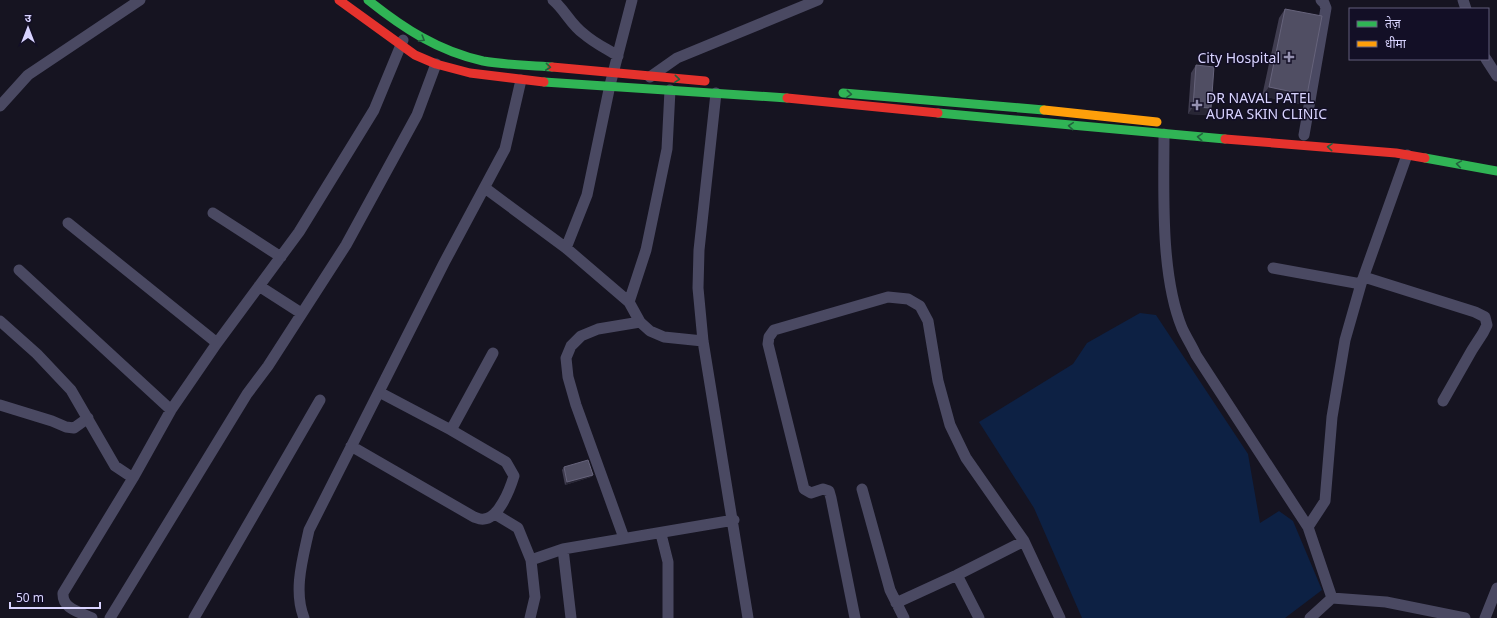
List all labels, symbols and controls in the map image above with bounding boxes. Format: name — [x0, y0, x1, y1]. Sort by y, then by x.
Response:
north arrow — [8, 8, 48, 48]
legend — [1349, 8, 1489, 60]
text: उ — [25, 10, 32, 25]
text: तेज़ — [1385, 15, 1402, 32]
one-way arrow — [418, 34, 425, 41]
text: धीमा — [1385, 35, 1407, 52]
place label: City Hospital — [1197, 48, 1280, 67]
marker: City Hospital — [1283, 51, 1295, 63]
one-way arrow — [545, 63, 551, 72]
one-way arrow — [674, 75, 680, 84]
place label: DR NAVAL PATEL AURA SKIN CLINIC — [1206, 88, 1327, 123]
one-way arrow — [846, 89, 852, 98]
marker: DR NAVAL PATEL AURA SKIN CLINIC — [1191, 99, 1203, 111]
one-way arrow — [1068, 121, 1074, 130]
one-way arrow — [1197, 132, 1203, 141]
one-way arrow — [1327, 143, 1333, 152]
one-way arrow — [1456, 160, 1462, 168]
scale bar — [10, 584, 100, 610]
text: 50 m — [16, 589, 44, 606]

